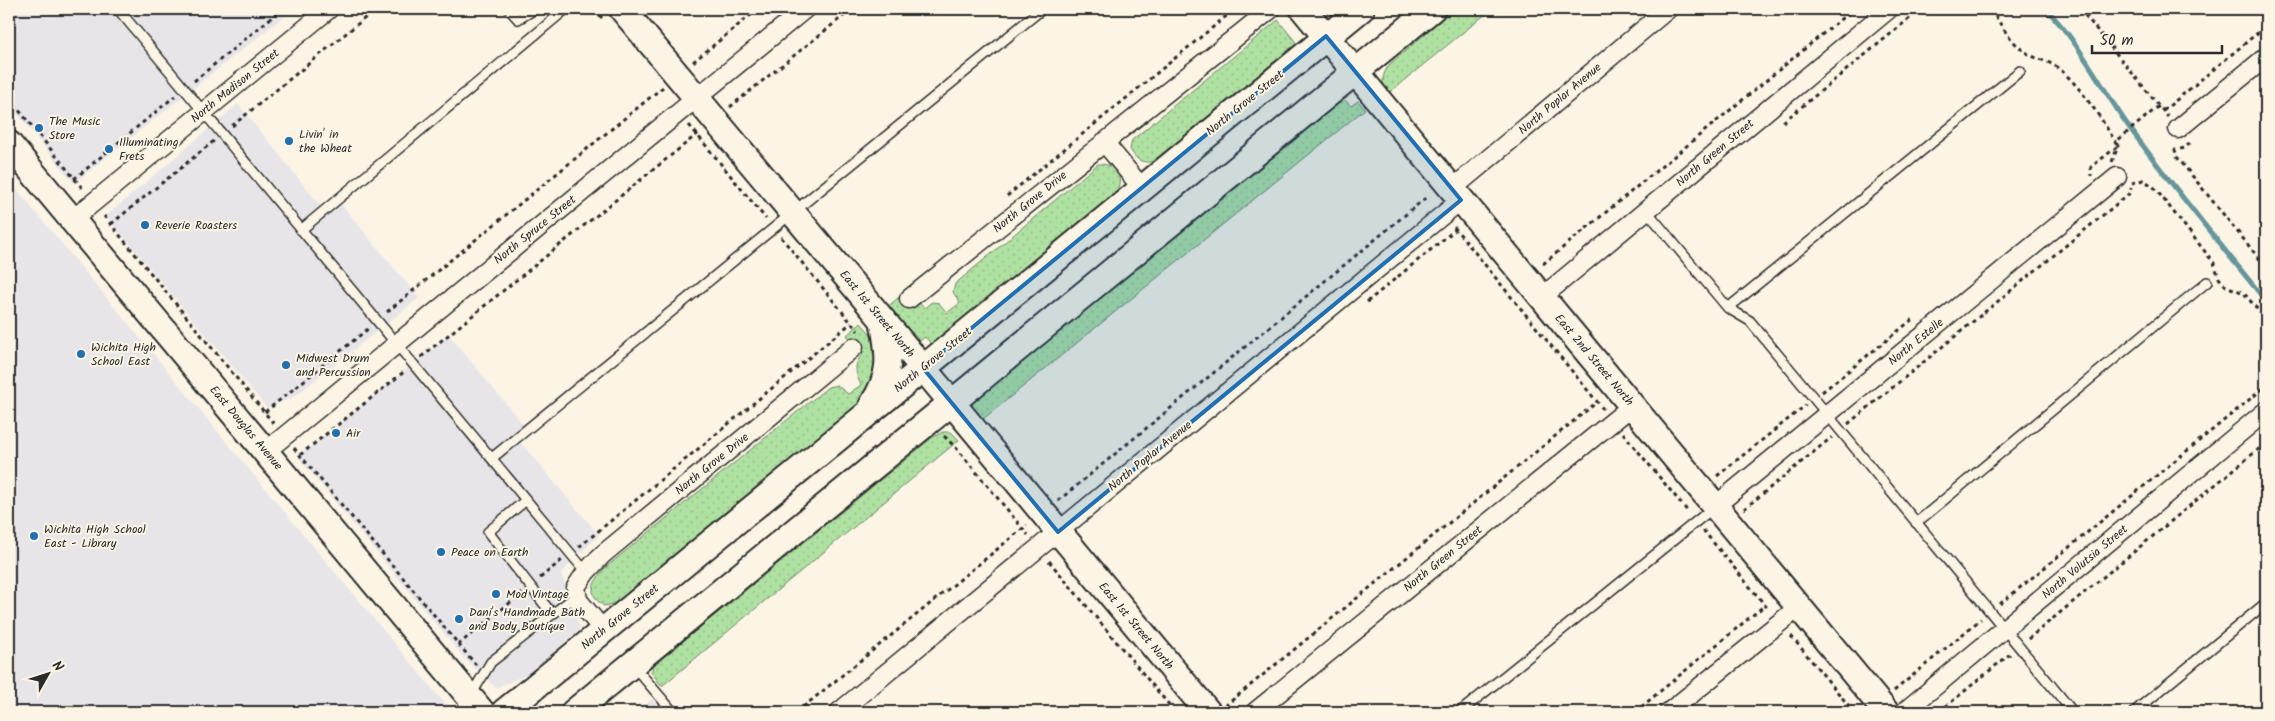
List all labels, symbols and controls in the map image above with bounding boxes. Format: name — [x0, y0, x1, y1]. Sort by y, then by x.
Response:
scale bar — [2092, 22, 2222, 54]
text: 50 m — [2100, 29, 2134, 53]
street label: North Madison Street — [186, 44, 284, 128]
street label: North Poplar Avenue — [1514, 58, 1606, 140]
street label: North Grove Street — [1202, 65, 1289, 141]
place label: The Music Store — [49, 112, 101, 145]
street label: North Green Street — [1672, 114, 1759, 192]
marker: The Music Store — [33, 122, 45, 134]
place label: Livin' in the Wheat — [299, 125, 352, 158]
place label: Illuminating Frets — [119, 133, 179, 166]
marker: Livin' in the Wheat — [283, 135, 295, 147]
marker: Illuminating Frets — [103, 143, 115, 155]
street label: North Grove Drive — [989, 166, 1072, 238]
street label: North Spruce Street — [490, 191, 581, 269]
place label: Reverie Roasters — [155, 216, 237, 235]
marker: Reverie Roasters — [139, 219, 151, 231]
street label: East 1st Street North — [835, 266, 919, 362]
street label: East 2nd Street North — [1550, 310, 1638, 410]
street label: North Estelle — [1884, 313, 1948, 370]
street label: North Grove Street — [890, 322, 977, 398]
place label: Wichita High School East — [91, 338, 156, 371]
marker: Wichita High School East — [75, 348, 87, 360]
place label: Midwest Drum and Percussion — [296, 349, 371, 382]
marker: Midwest Drum and Percussion — [280, 359, 292, 371]
street label: East Douglas Avenue — [205, 381, 288, 475]
street label: North Poplar Avenue — [1104, 416, 1197, 496]
place label: Air — [346, 424, 361, 443]
marker: Air — [330, 427, 342, 439]
street label: North Grove Drive — [671, 428, 754, 500]
place label: Wichita High School East - Library — [44, 520, 146, 553]
street label: North Volutsia Street — [2038, 520, 2133, 604]
street label: North Green Street — [1399, 521, 1487, 597]
marker: Wichita High School East - Library — [28, 530, 40, 542]
place label: Peace on Earth — [451, 543, 528, 562]
marker: Peace on Earth — [435, 546, 447, 558]
street label: East 1st Street North — [1094, 578, 1178, 674]
street label: North Grove Street — [577, 579, 664, 655]
place label: Mod Vintage — [506, 585, 569, 604]
marker: Mod Vintage — [490, 588, 502, 600]
place label: Dani's Handmade Bath and Body Boutique — [469, 603, 585, 636]
marker: Dani's Handmade Bath and Body Boutique — [453, 613, 465, 625]
north arrow — [22, 648, 72, 698]
text: N — [46, 656, 69, 677]

